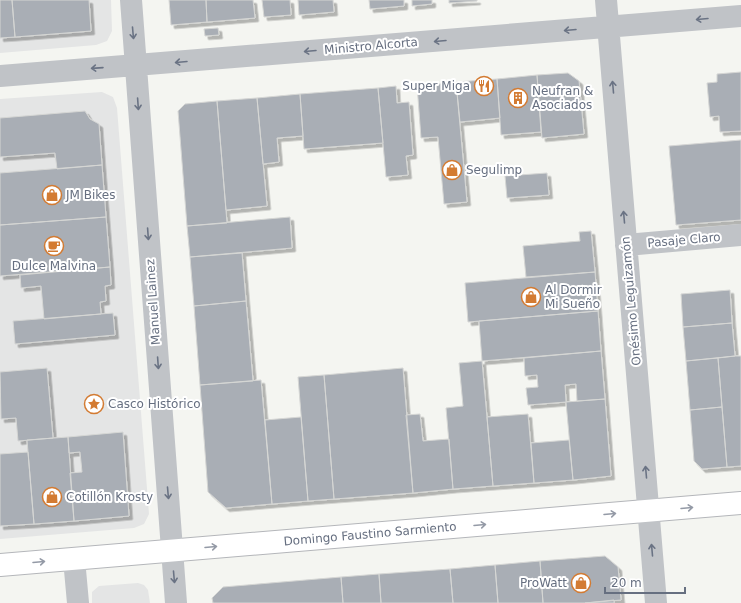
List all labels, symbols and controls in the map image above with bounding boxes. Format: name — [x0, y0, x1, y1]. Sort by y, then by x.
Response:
one-way arrow — [696, 16, 709, 23]
one-way arrow — [130, 26, 137, 39]
one-way arrow — [564, 27, 577, 34]
street label: Ministro Alcorta — [324, 35, 418, 57]
one-way arrow — [434, 37, 447, 44]
one-way arrow — [304, 48, 317, 55]
one-way arrow — [175, 58, 188, 65]
one-way arrow — [91, 65, 104, 72]
restaurant icon: Super Miga — [473, 75, 495, 97]
place label: Super Miga — [402, 79, 470, 93]
one-way arrow — [610, 81, 617, 94]
place label: Neufran & Asociados — [532, 84, 593, 112]
building icon: Neufran & Asociados — [507, 87, 529, 109]
one-way arrow — [135, 97, 142, 110]
shop icon: Segulimp — [441, 159, 463, 181]
place label: Segulimp — [466, 163, 522, 177]
shop icon: JM Bikes — [41, 184, 63, 206]
place label: JM Bikes — [65, 188, 115, 202]
one-way arrow — [621, 211, 628, 224]
one-way arrow — [145, 227, 152, 240]
street label: Pasaje Claro — [647, 230, 721, 250]
cafe icon: Dulce Malvina — [43, 235, 65, 257]
street label: Onésimo Leguizamón — [618, 236, 644, 366]
place label: Dulce Malvina — [12, 259, 96, 273]
street label: Manuel Lainez — [143, 259, 163, 345]
place label: Al Dormir Mi Sueño — [545, 283, 602, 311]
shop icon: Al Dormir Mi Sueño — [520, 286, 542, 308]
one-way arrow — [155, 357, 162, 370]
place icon: Casco Histórico — [83, 393, 105, 415]
place label: Casco Histórico — [108, 397, 201, 411]
one-way arrow — [642, 466, 649, 479]
shop icon: Cotillón Krosty — [41, 486, 63, 508]
one-way arrow — [164, 486, 172, 499]
place label: Cotillón Krosty — [66, 490, 153, 504]
one-way arrow — [681, 504, 694, 511]
one-way arrow — [603, 510, 616, 518]
street label: Domingo Faustino Sarmiento — [283, 519, 457, 549]
one-way arrow — [473, 521, 486, 528]
one-way arrow — [204, 543, 217, 551]
one-way arrow — [648, 544, 655, 557]
one-way arrow — [32, 558, 45, 565]
scale bar — [605, 569, 685, 595]
one-way arrow — [171, 570, 178, 583]
shop icon: ProWatt — [570, 572, 592, 594]
place label: ProWatt — [520, 576, 567, 590]
text: 20 m — [611, 576, 642, 590]

